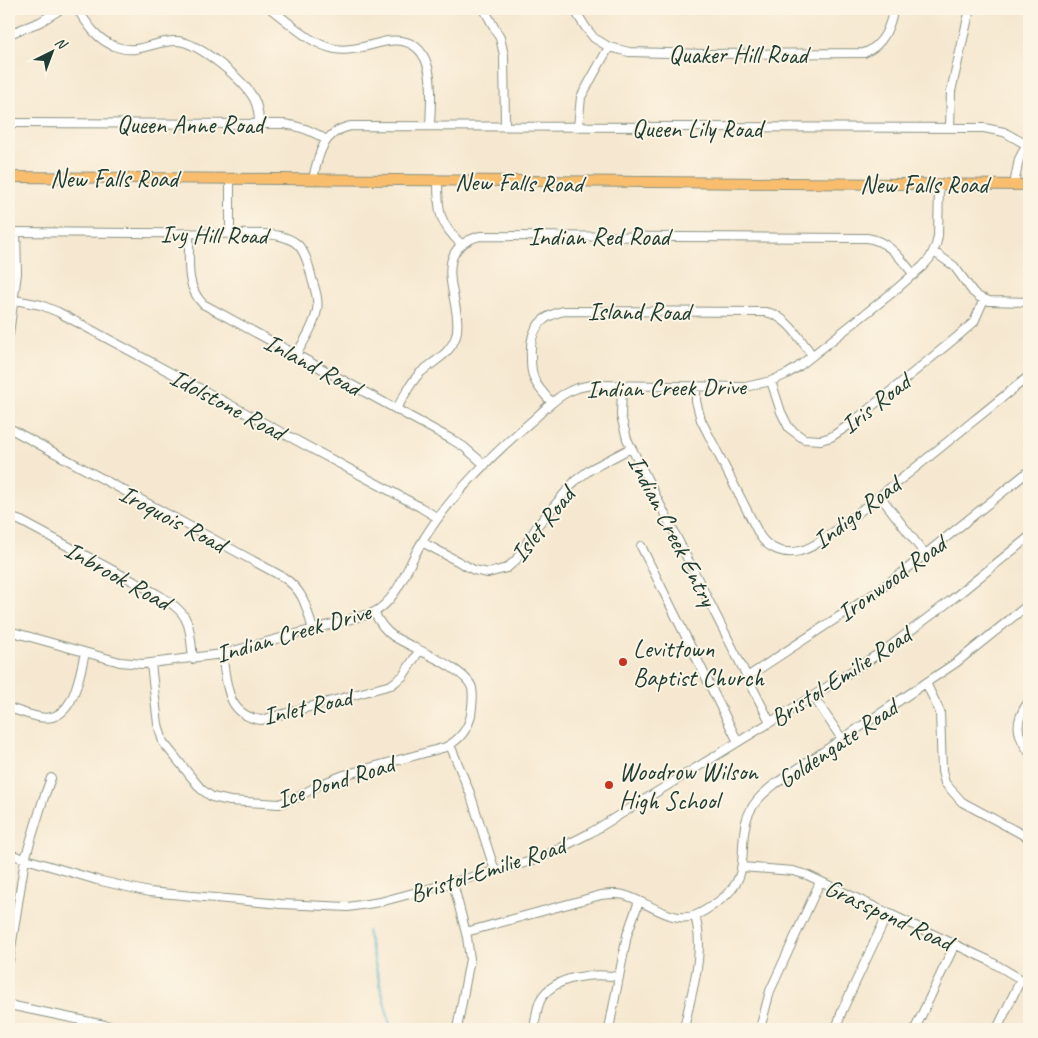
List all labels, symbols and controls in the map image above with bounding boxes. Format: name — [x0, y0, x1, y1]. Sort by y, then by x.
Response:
north arrow — [28, 28, 78, 78]
text: N — [51, 33, 71, 53]
street label: Quaker Hill Road — [669, 39, 812, 71]
street label: Queen Anne Road — [117, 109, 267, 141]
street label: Queen Lily Road — [632, 113, 766, 145]
street label: New Falls Road — [50, 163, 182, 195]
street label: New Falls Road — [455, 166, 587, 200]
street label: New Falls Road — [860, 169, 992, 201]
street label: Ivy Hill Road — [160, 218, 272, 252]
street label: Indian Red Road — [528, 221, 674, 253]
street label: Island Road — [588, 296, 694, 328]
street label: Inland Road — [259, 326, 370, 406]
street label: Idolstone Road — [165, 361, 293, 450]
street label: Iris Road — [834, 365, 920, 441]
street label: Indian Creek Drive — [586, 371, 748, 405]
street label: Indian Creek Entry — [620, 450, 725, 614]
street label: Indigo Road — [806, 467, 910, 556]
street label: Iroquois Road — [114, 477, 235, 562]
street label: Islet Road — [503, 477, 585, 569]
street label: Ironwood Road — [831, 526, 956, 629]
street label: Inbrook Road — [59, 534, 180, 620]
street label: Indian Creek Drive — [212, 595, 376, 670]
street label: Bristol-Emilie Road — [764, 617, 921, 734]
place label: Levittown Baptist Church — [633, 633, 765, 694]
marker: Levittown Baptist Church — [617, 656, 629, 668]
street label: Inlet Road — [260, 680, 359, 733]
street label: Goldengate Road — [771, 690, 906, 796]
street label: Ice Pond Road — [273, 747, 402, 816]
place label: Woodrow Wilson High School — [619, 756, 759, 817]
marker: Woodrow Wilson High School — [603, 779, 615, 791]
street label: Bristol-Emilie Road — [406, 828, 573, 910]
street label: Grasspond Road — [820, 871, 961, 960]

